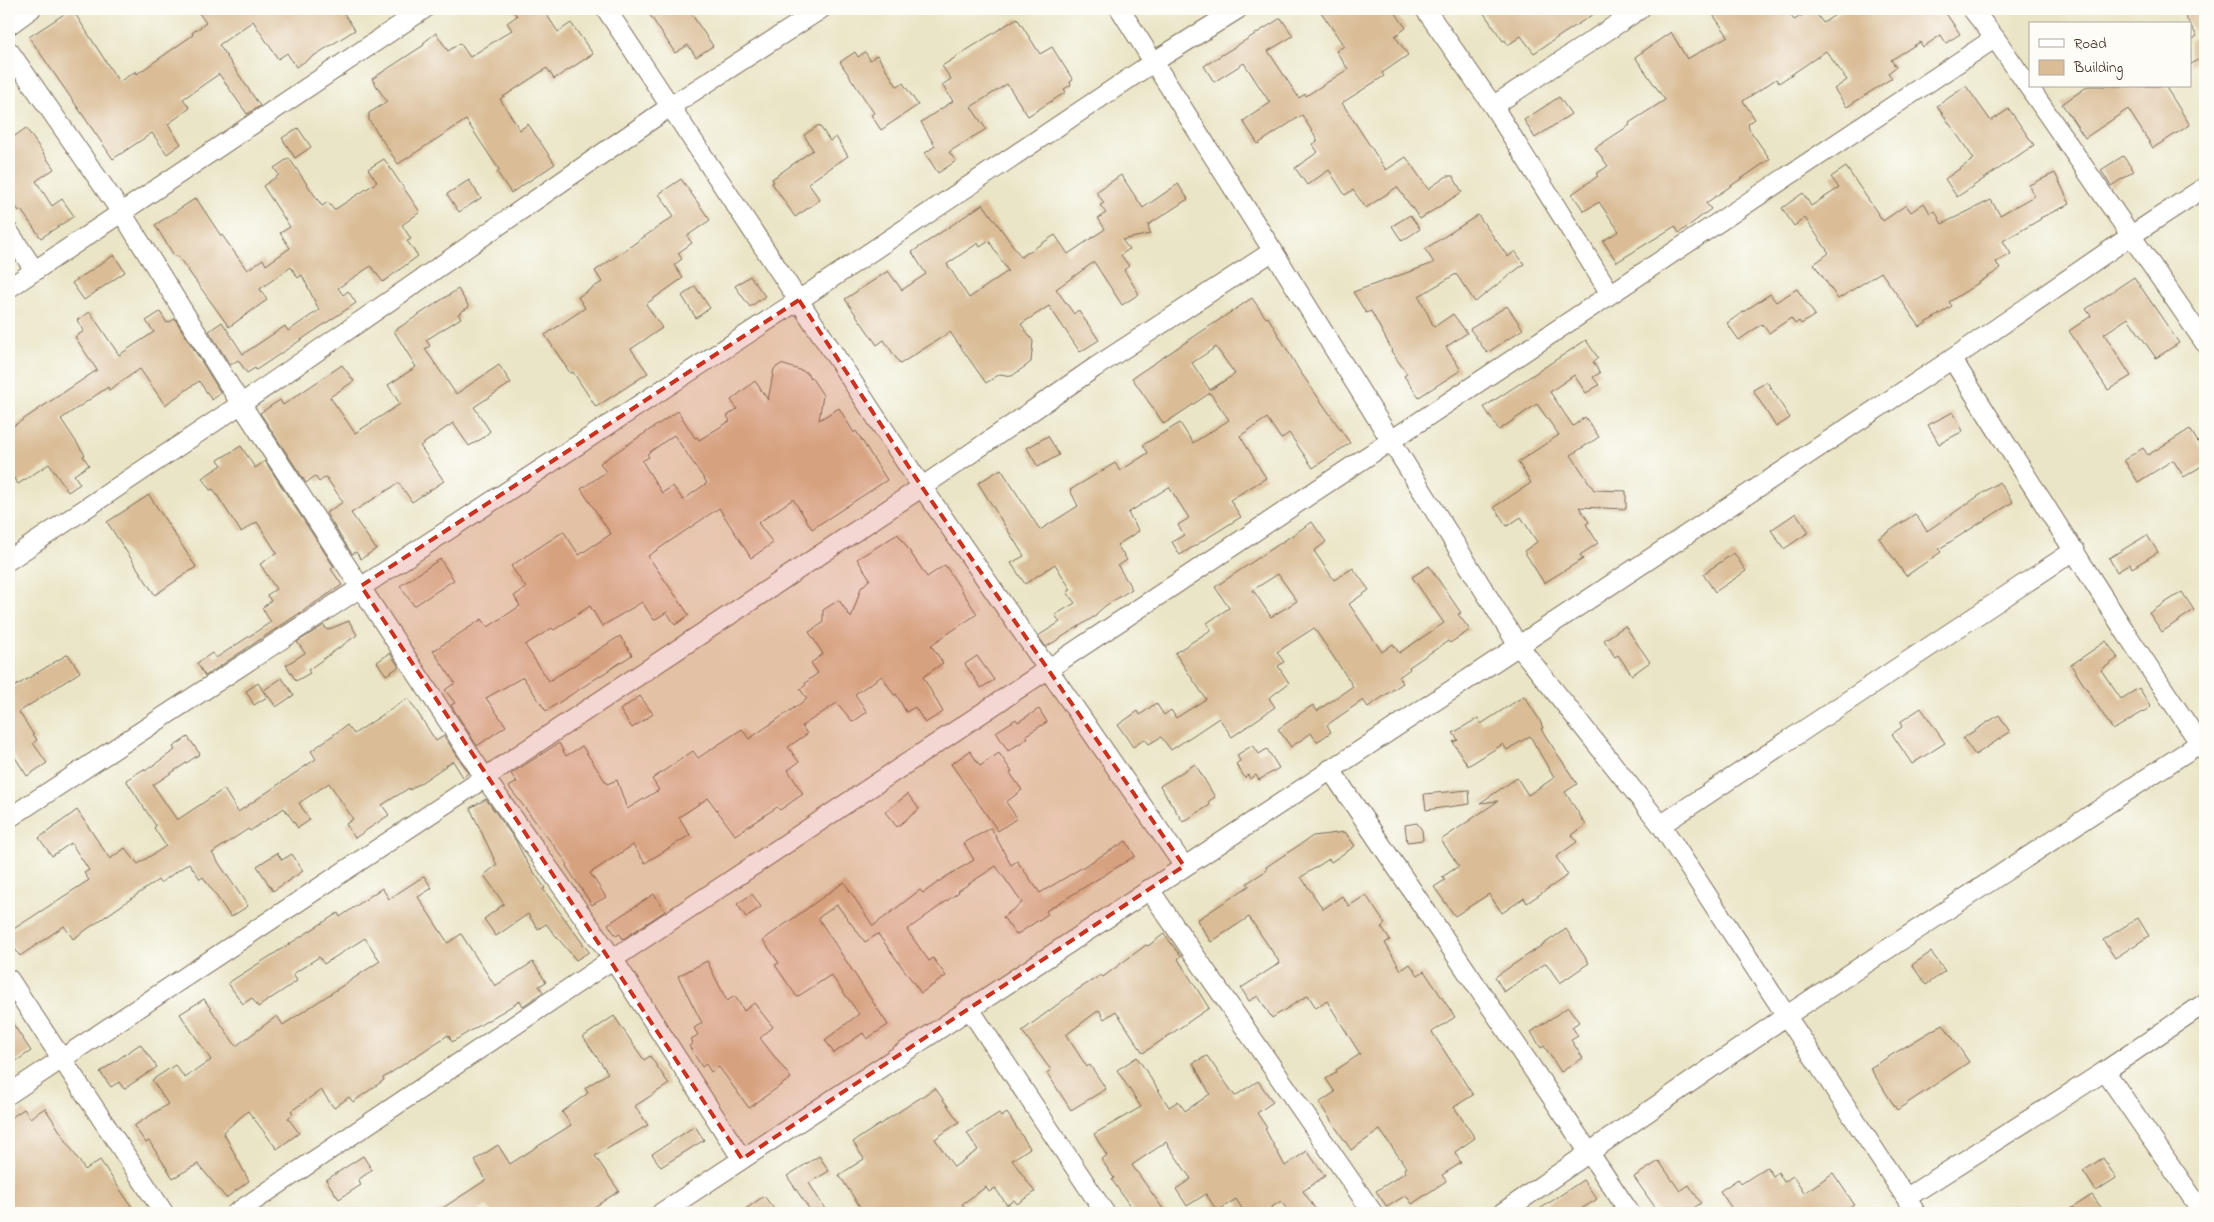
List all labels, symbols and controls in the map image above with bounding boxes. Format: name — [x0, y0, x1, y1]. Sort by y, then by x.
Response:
legend — [2029, 22, 2192, 88]
text: Road — [2074, 33, 2107, 55]
text: Building — [2073, 57, 2123, 80]

